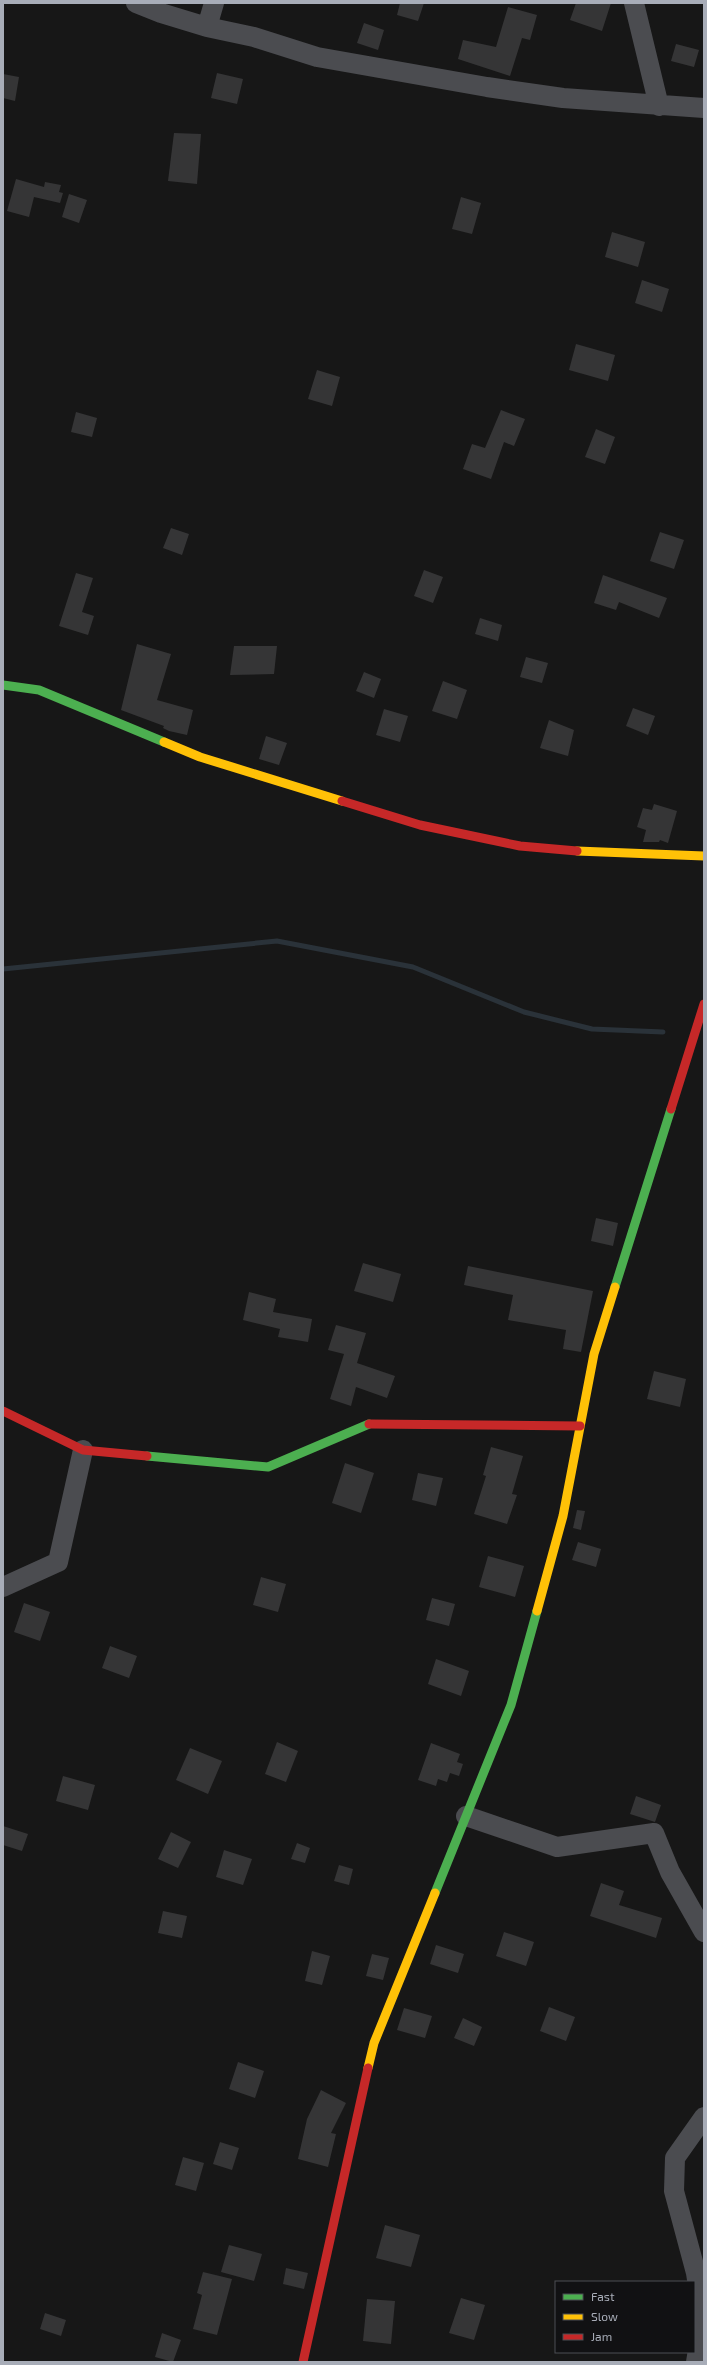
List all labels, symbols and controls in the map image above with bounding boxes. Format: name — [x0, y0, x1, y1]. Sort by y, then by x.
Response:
legend — [555, 2281, 695, 2353]
text: Fast — [591, 2289, 615, 2303]
text: Slow — [591, 2309, 618, 2323]
text: Jam — [591, 2329, 612, 2343]

